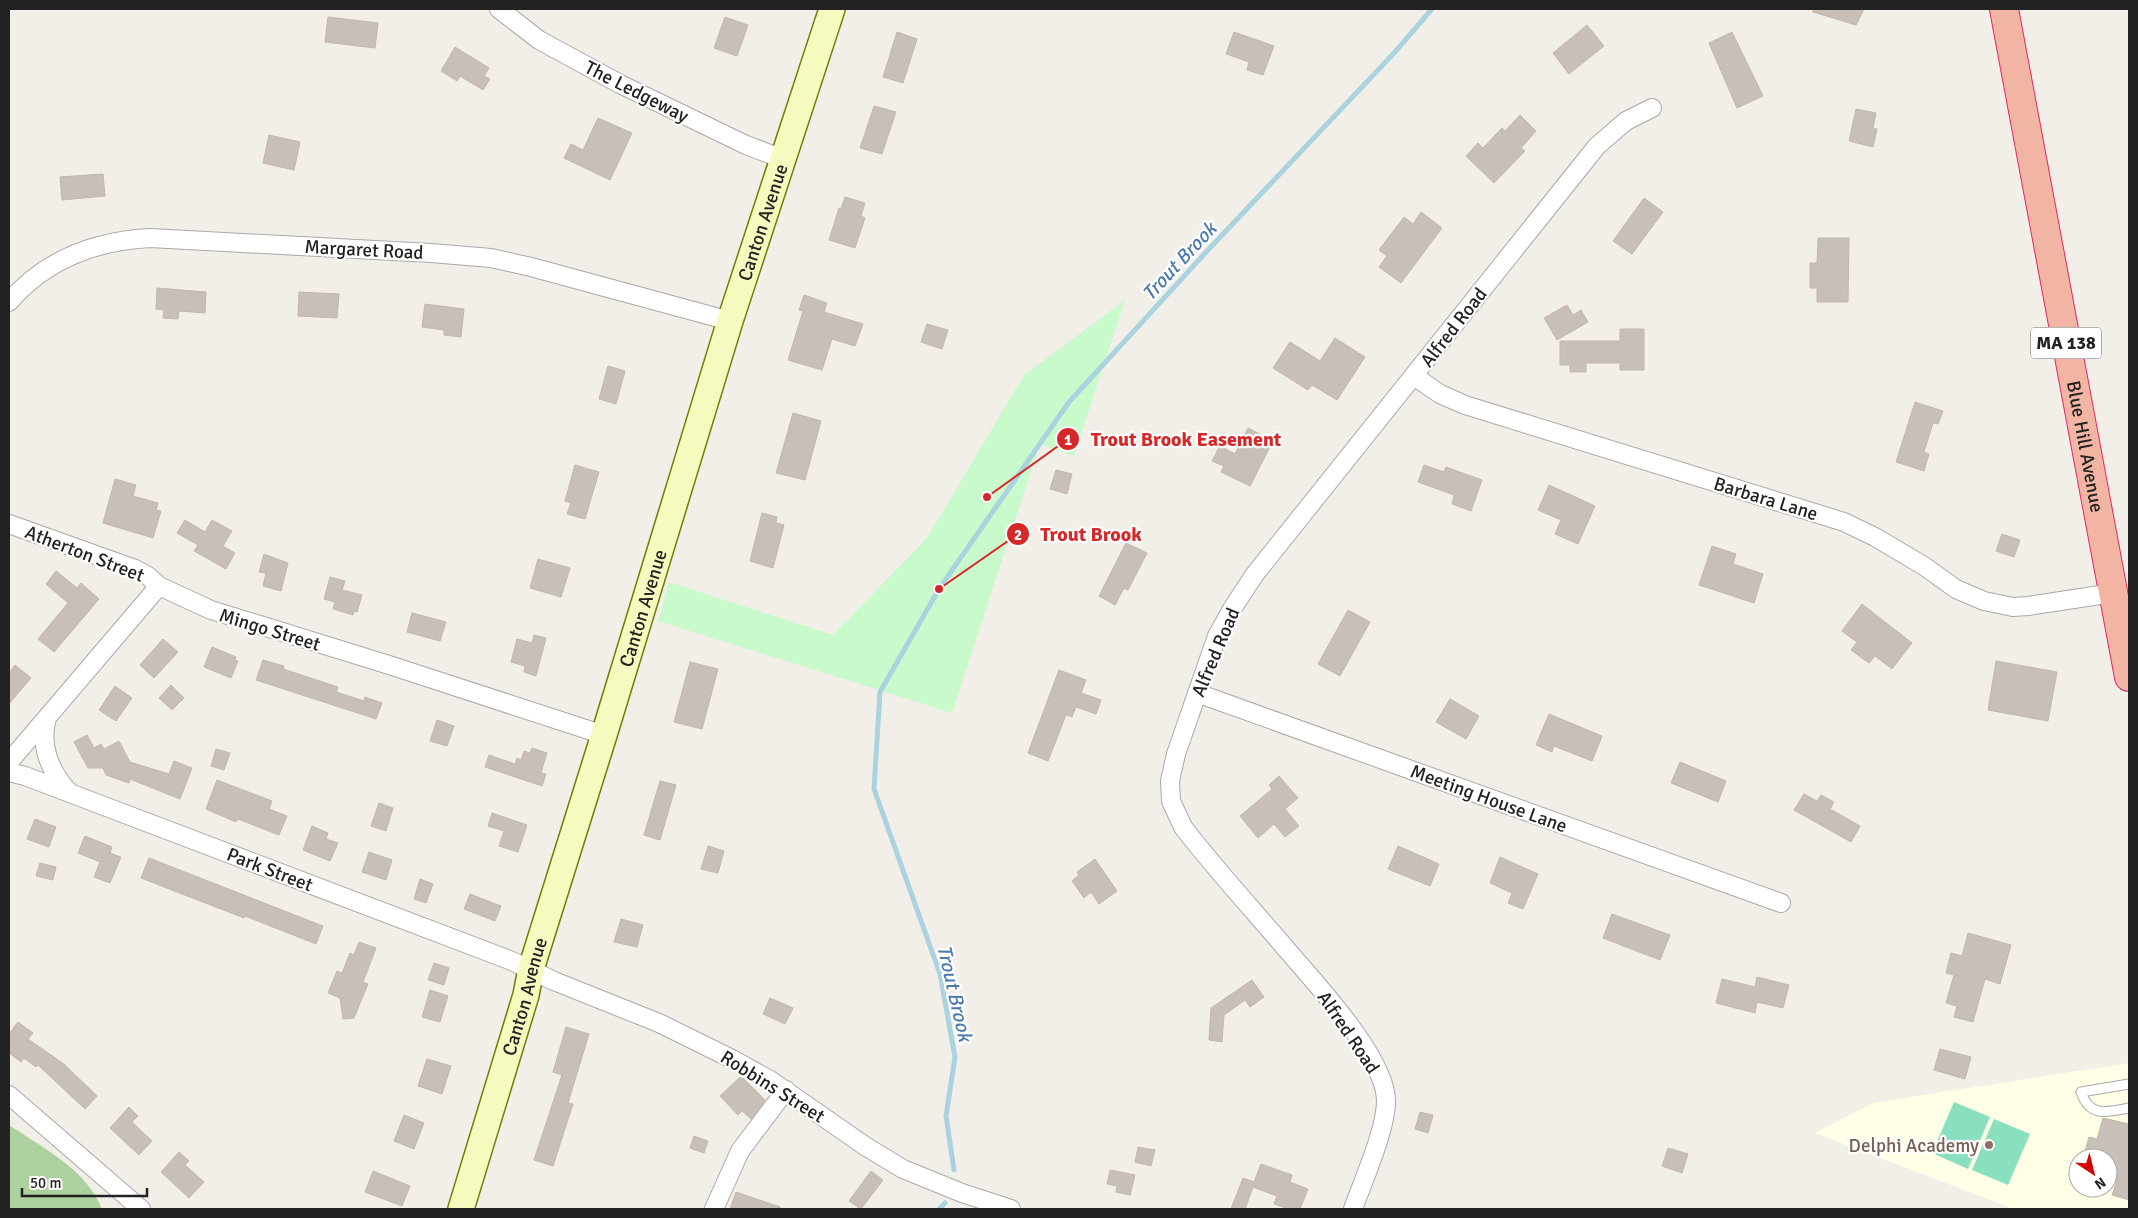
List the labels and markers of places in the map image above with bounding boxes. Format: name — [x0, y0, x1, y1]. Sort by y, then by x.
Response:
callout: Trout Brook Easement — [1055, 422, 1291, 457]
callout: Trout Brook — [1005, 517, 1151, 552]
place label: Delphi Academy — [1849, 1134, 1979, 1158]
marker: Delphi Academy — [1983, 1139, 1995, 1151]

